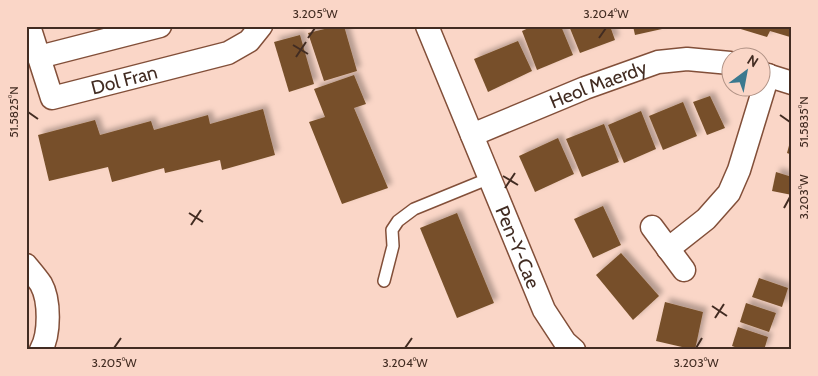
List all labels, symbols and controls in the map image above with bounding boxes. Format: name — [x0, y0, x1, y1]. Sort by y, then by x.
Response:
text: 3.205°W — [293, 6, 338, 21]
text: 3.204°W — [583, 6, 629, 21]
north arrow — [720, 48, 770, 98]
text: N — [744, 51, 762, 71]
street label: Heol Maerdy — [546, 55, 650, 113]
street label: Dol Fran — [88, 60, 160, 99]
text: 51.5825°N — [6, 86, 21, 138]
text: 51.5835°N — [796, 96, 811, 148]
text: 3.203°W — [796, 174, 811, 220]
street label: Pen-Y-Cae — [491, 202, 545, 292]
text: 3.205°W — [92, 355, 137, 370]
text: 3.204°W — [382, 355, 428, 370]
text: 3.203°W — [674, 355, 719, 370]

